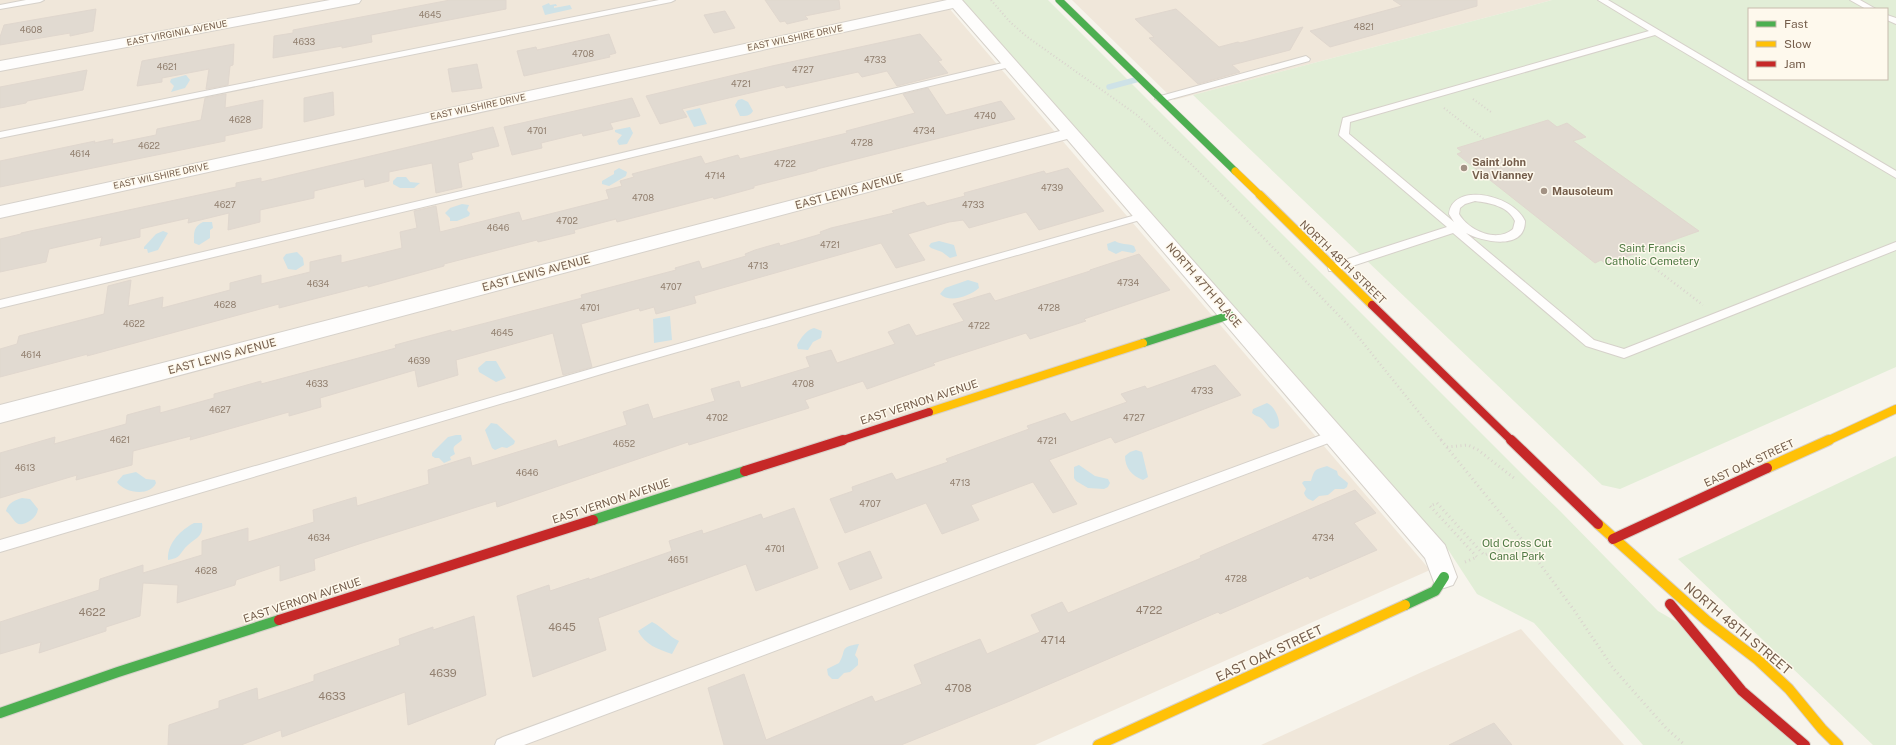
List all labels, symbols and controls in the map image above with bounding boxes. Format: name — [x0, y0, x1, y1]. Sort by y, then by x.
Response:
legend — [1748, 8, 1888, 80]
house number: 4645 — [419, 9, 442, 20]
street label: EAST VIRGINIA AVENUE — [126, 17, 229, 48]
text: Fast — [1784, 17, 1809, 31]
house number: 4821 — [1354, 21, 1374, 32]
street label: EAST WILSHIRE DRIVE — [746, 22, 844, 53]
house number: 4608 — [20, 24, 42, 35]
house number: 4633 — [293, 36, 316, 47]
text: Slow — [1784, 37, 1812, 51]
house number: 4708 — [572, 48, 594, 59]
house number: 4733 — [864, 54, 886, 65]
text: Jam — [1784, 57, 1806, 71]
house number: 4621 — [157, 61, 177, 72]
house number: 4727 — [792, 64, 814, 75]
house number: 4721 — [731, 78, 751, 89]
street label: EAST WILSHIRE DRIVE — [429, 91, 527, 122]
house number: 4740 — [974, 110, 996, 121]
house number: 4628 — [229, 114, 251, 125]
house number: 4701 — [527, 125, 547, 136]
house number: 4734 — [913, 125, 935, 136]
house number: 4728 — [851, 137, 873, 148]
house number: 4622 — [138, 140, 160, 151]
house number: 4614 — [70, 148, 91, 159]
place label: Saint John Via Vianney — [1472, 156, 1534, 181]
house number: 4722 — [774, 158, 796, 169]
street label: EAST WILSHIRE DRIVE — [112, 160, 210, 191]
marker: Saint John Via Vianney — [1459, 163, 1469, 173]
house number: 4714 — [705, 170, 726, 181]
street label: EAST LEWIS AVENUE — [794, 171, 904, 211]
house number: 4739 — [1041, 182, 1063, 193]
place label: Mausoleum — [1552, 185, 1613, 197]
marker: Mausoleum — [1539, 186, 1549, 196]
house number: 4708 — [632, 192, 654, 203]
house number: 4627 — [214, 199, 236, 210]
house number: 4733 — [962, 199, 984, 210]
house number: 4702 — [556, 215, 578, 226]
street label: NORTH 48TH STREET — [1298, 218, 1389, 306]
house number: 4646 — [487, 222, 510, 233]
house number: 4721 — [820, 239, 840, 250]
street label: NORTH 47TH PLACE — [1164, 240, 1244, 330]
park label: Saint Francis Catholic Cemetery — [1605, 242, 1699, 267]
street label: EAST LEWIS AVENUE — [481, 253, 591, 293]
house number: 4713 — [748, 260, 769, 271]
house number: 4734 — [1117, 277, 1139, 288]
house number: 4634 — [307, 278, 330, 289]
house number: 4707 — [660, 281, 682, 292]
house number: 4628 — [214, 299, 236, 310]
house number: 4701 — [580, 302, 600, 313]
house number: 4728 — [1038, 302, 1060, 313]
house number: 4622 — [123, 318, 145, 329]
house number: 4722 — [968, 320, 990, 331]
house number: 4645 — [491, 327, 514, 338]
street label: EAST LEWIS AVENUE — [167, 336, 277, 376]
house number: 4614 — [21, 349, 42, 360]
house number: 4639 — [408, 355, 431, 366]
street label: EAST VERNON AVENUE — [859, 377, 980, 427]
house number: 4633 — [306, 378, 329, 389]
house number: 4708 — [792, 378, 814, 389]
house number: 4733 — [1191, 385, 1213, 396]
house number: 4627 — [209, 404, 231, 415]
house number: 4702 — [706, 412, 728, 423]
house number: 4727 — [1123, 412, 1145, 423]
house number: 4621 — [110, 434, 130, 445]
house number: 4721 — [1037, 435, 1057, 446]
street label: EAST OAK STREET — [1702, 437, 1796, 489]
house number: 4652 — [613, 438, 635, 449]
house number: 4613 — [15, 462, 36, 473]
house number: 4646 — [516, 467, 539, 478]
street label: EAST VERNON AVENUE — [551, 476, 672, 526]
house number: 4713 — [950, 477, 971, 488]
house number: 4707 — [859, 498, 881, 509]
house number: 4634 — [308, 532, 331, 543]
house number: 4734 — [1312, 532, 1334, 543]
park label: Old Cross Cut Canal Park — [1482, 537, 1552, 562]
house number: 4701 — [765, 543, 785, 554]
house number: 4651 — [668, 554, 688, 565]
house number: 4628 — [195, 565, 217, 576]
house number: 4728 — [1225, 573, 1247, 584]
street label: EAST VERNON AVENUE — [242, 575, 363, 625]
street label: NORTH 48TH STREET — [1681, 579, 1795, 678]
house number: 4722 — [1136, 604, 1163, 616]
house number: 4622 — [79, 606, 106, 618]
house number: 4645 — [548, 621, 576, 633]
street label: EAST OAK STREET — [1214, 622, 1325, 685]
house number: 4714 — [1040, 634, 1066, 646]
house number: 4639 — [429, 667, 457, 679]
house number: 4708 — [944, 682, 972, 694]
house number: 4633 — [318, 690, 346, 702]

